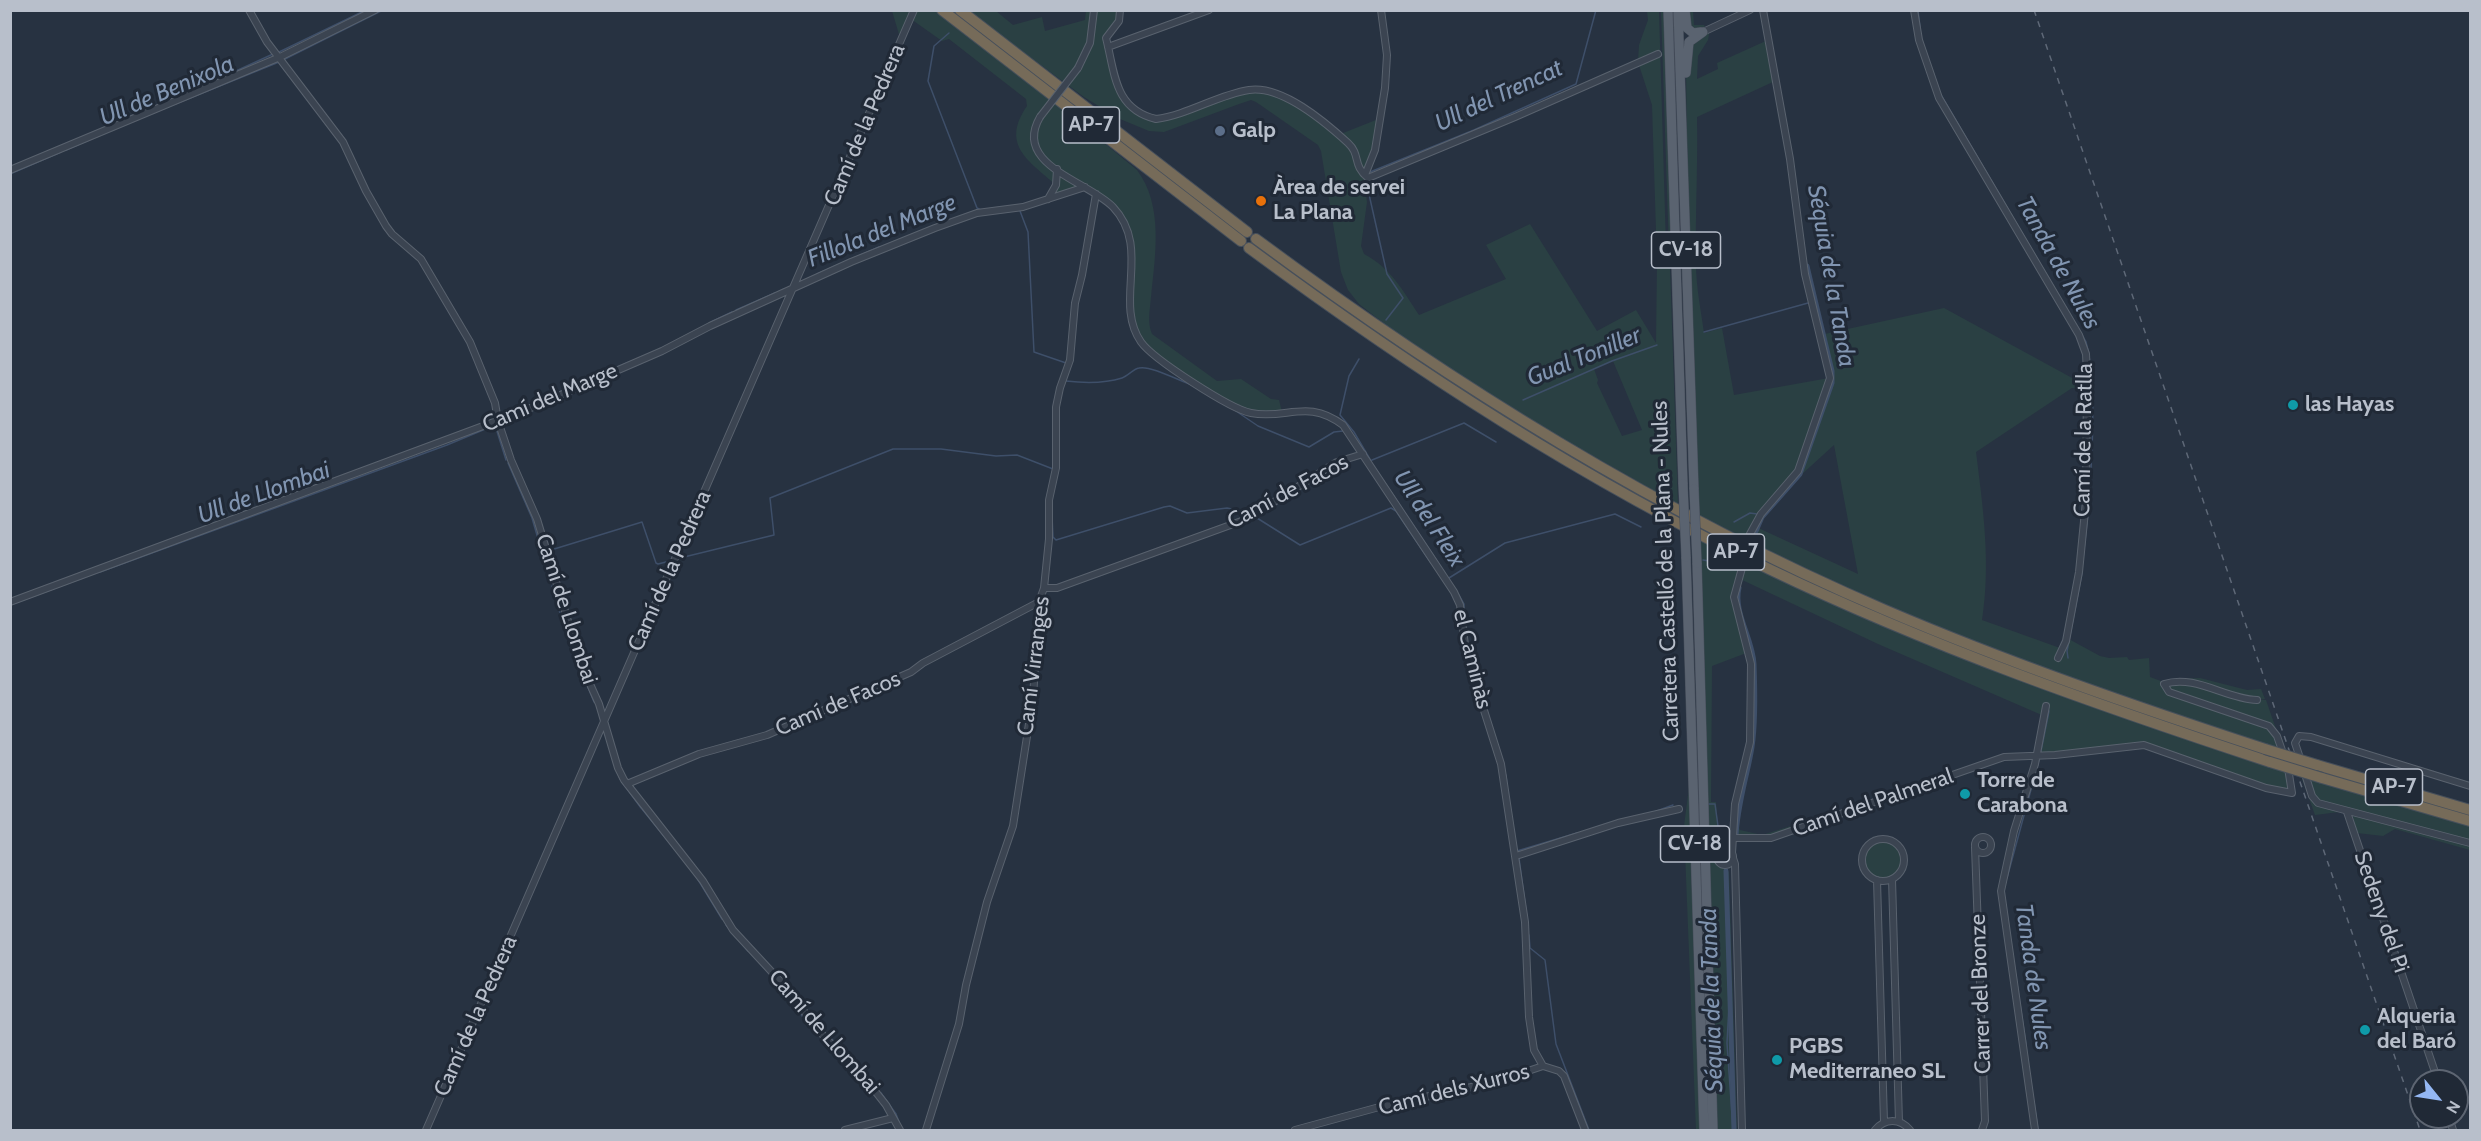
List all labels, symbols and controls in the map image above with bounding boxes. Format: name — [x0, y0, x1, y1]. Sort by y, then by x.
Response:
street label: Camí de la Pedrera — [819, 40, 911, 210]
water label: Ull de Benixola — [95, 50, 239, 132]
water label: Ull del Trencat — [1431, 54, 1567, 138]
road number: AP-7 — [1062, 107, 1120, 143]
place label: Galp — [1232, 118, 1276, 144]
marker: Galp — [1213, 124, 1227, 138]
place label: Àrea de servei La Plana — [1273, 175, 1405, 226]
water label: Séquia de la Tanda — [1801, 183, 1861, 369]
water label: Fillola del Marge — [804, 188, 960, 274]
water label: Tanda de Nules — [2010, 191, 2106, 335]
marker: Àrea de servei La Plana — [1254, 194, 1268, 208]
road number: CV-18 — [1652, 232, 1720, 268]
water label: Gual Toniller — [1523, 321, 1645, 393]
street label: Camí del Marge — [479, 358, 621, 438]
street label: Camí de la Ratlla — [2069, 363, 2099, 517]
place label: las Hayas — [2305, 392, 2394, 418]
marker: las Hayas — [2286, 398, 2300, 412]
street label: Carretera Castelló de la Plana - Nules — [1647, 400, 1685, 742]
street label: Camí de Facos — [1223, 449, 1353, 535]
water label: Ull de Llombai — [194, 456, 334, 530]
water label: Ull del Fleix — [1387, 465, 1471, 573]
street label: Camí de la Pedrera — [623, 487, 717, 655]
street label: Camí de Llombai — [529, 531, 603, 687]
road number: AP-7 — [1708, 534, 1764, 570]
street label: Camí Virranges — [1012, 595, 1056, 737]
street label: el Caminàs — [1447, 607, 1497, 711]
street label: Camí de Facos — [771, 666, 905, 742]
street label: Camí del Palmeral — [1789, 763, 1957, 843]
place label: Torre de Carabona — [1977, 768, 2068, 819]
road number: AP-7 — [2366, 769, 2422, 805]
marker: Torre de Carabona — [1958, 787, 1972, 801]
road number: CV-18 — [1660, 826, 1730, 862]
street label: Sedeny del Pi — [2348, 848, 2414, 976]
water label: Tanda de Nules — [2008, 902, 2058, 1052]
water label: Séquia de la Tanda — [1694, 907, 1730, 1093]
street label: Carrer del Bronze — [1965, 914, 1997, 1074]
street label: Camí de la Pedrera — [429, 932, 523, 1100]
street label: Camí de Llombai — [763, 964, 885, 1100]
place label: Alqueria del Baró — [2377, 1004, 2456, 1056]
marker: Alqueria del Baró — [2358, 1023, 2372, 1037]
place label: PGBS Mediterraneo SL — [1789, 1034, 1945, 1086]
marker: PGBS Mediterraneo SL — [1770, 1053, 1784, 1067]
street label: Camí dels Xurros — [1376, 1058, 1532, 1122]
north arrow — [2409, 1069, 2469, 1129]
text: N — [2442, 1098, 2464, 1117]

